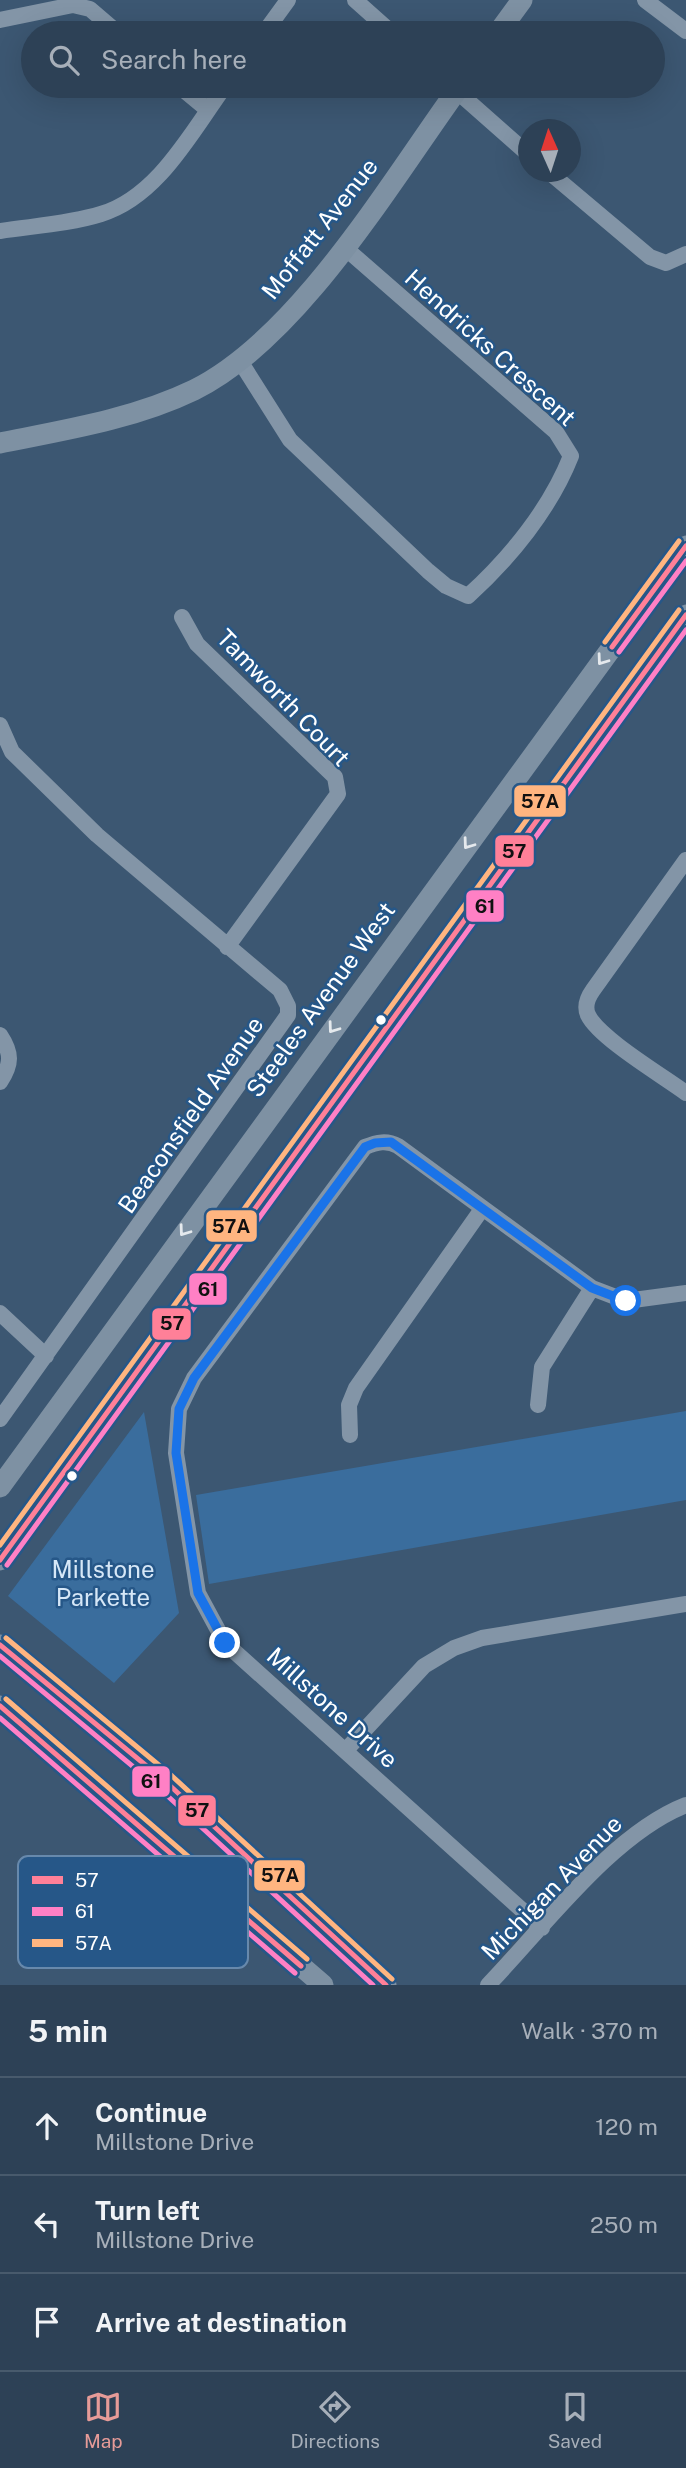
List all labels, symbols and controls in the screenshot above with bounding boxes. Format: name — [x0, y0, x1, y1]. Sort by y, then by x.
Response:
search box — [21, 21, 665, 98]
icon: search — [45, 41, 83, 79]
text: Search here — [101, 44, 247, 75]
north arrow — [518, 119, 581, 182]
street label: Moffatt Avenue — [255, 152, 383, 304]
street label: Hendricks Crescent — [400, 263, 582, 431]
street label: Tamworth Court — [211, 623, 356, 771]
one-way arrow — [598, 653, 610, 665]
line badge: 57A — [513, 784, 567, 818]
text: 57A — [521, 790, 559, 812]
line badge: 57 — [494, 834, 535, 868]
one-way arrow — [464, 836, 476, 849]
text: 57 — [502, 840, 526, 862]
line badge: 61 — [465, 889, 505, 923]
text: 61 — [475, 895, 495, 917]
street label: Steeles Avenue West — [240, 897, 400, 1102]
street label: Beaconsfield Avenue — [112, 1011, 269, 1218]
unlabelled marker — [374, 1013, 388, 1027]
one-way arrow — [329, 1020, 342, 1032]
line badge: 57A — [205, 1209, 258, 1243]
text: 57A — [212, 1215, 250, 1237]
one-way arrow — [180, 1223, 193, 1236]
line badge: 61 — [188, 1272, 228, 1306]
text: 61 — [198, 1278, 218, 1300]
route start — [610, 1285, 641, 1316]
line badge: 57 — [151, 1307, 192, 1341]
text: 57 — [160, 1312, 184, 1334]
unlabelled marker — [65, 1469, 79, 1483]
park label: Millstone Parkette — [51, 1555, 155, 1611]
route end — [209, 1627, 240, 1658]
street label: Millstone Drive — [262, 1641, 404, 1773]
line badge: 61 — [131, 1765, 171, 1798]
text: 61 — [141, 1770, 161, 1792]
line badge: 57 — [177, 1794, 217, 1827]
text: 57 — [185, 1799, 209, 1821]
street label: Michigan Avenue — [475, 1809, 627, 1965]
legend — [18, 1856, 248, 1968]
line badge: 57A — [253, 1859, 306, 1892]
text: 57A — [261, 1864, 299, 1886]
text: 57 — [75, 1869, 99, 1891]
text: 61 — [75, 1900, 95, 1922]
text: 57A — [75, 1932, 112, 1954]
text: 5 min — [28, 2013, 108, 2049]
text: Walk · 370 m — [521, 2017, 658, 2044]
text: Continue — [95, 2097, 207, 2128]
icon: ahead — [28, 2107, 66, 2145]
text: 120 m — [595, 2113, 658, 2140]
text: Millstone Drive — [95, 2128, 254, 2155]
text: Turn left — [95, 2195, 200, 2226]
icon: left — [28, 2205, 66, 2243]
text: 250 m — [590, 2211, 658, 2238]
text: Millstone Drive — [95, 2226, 254, 2253]
icon: arrive — [28, 2303, 66, 2341]
text: Arrive at destination — [95, 2307, 347, 2338]
tab: Map — [84, 2388, 123, 2452]
tab: Directions — [291, 2388, 380, 2452]
tab: Saved — [548, 2388, 602, 2452]

